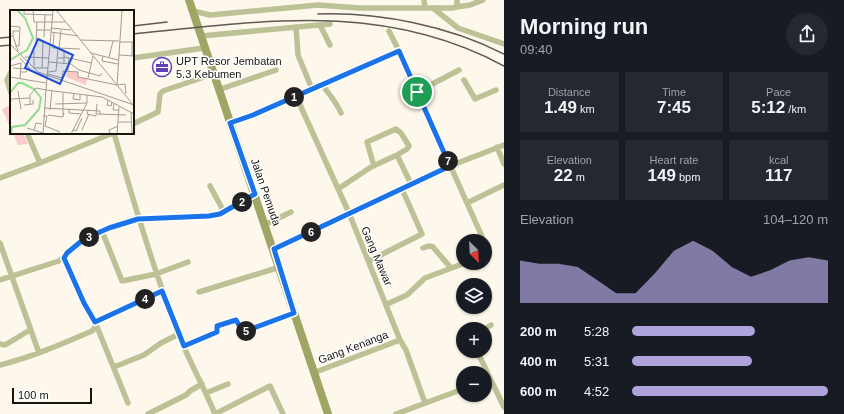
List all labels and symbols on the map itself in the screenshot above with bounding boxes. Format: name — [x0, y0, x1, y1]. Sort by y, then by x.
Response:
inset map — [10, 10, 134, 134]
place label: UPT Resor Jembatan 5.3 Kebumen — [176, 55, 282, 80]
office icon: UPT Resor Jembatan 5.3 Kebumen — [151, 56, 173, 78]
pin — [400, 75, 434, 109]
pin: 1 — [284, 87, 304, 107]
pin: 7 — [438, 151, 458, 171]
street label: Jalan Pemuda — [249, 157, 283, 228]
pin: 2 — [232, 192, 252, 212]
pin: 6 — [301, 222, 321, 242]
street label: Gang Mawar — [359, 225, 395, 288]
pin: 3 — [79, 227, 99, 247]
north arrow — [456, 234, 492, 270]
pin: 4 — [135, 289, 155, 309]
pin: 5 — [236, 321, 256, 341]
street label: Gang Kenanga — [316, 328, 391, 366]
scale bar — [12, 386, 92, 405]

